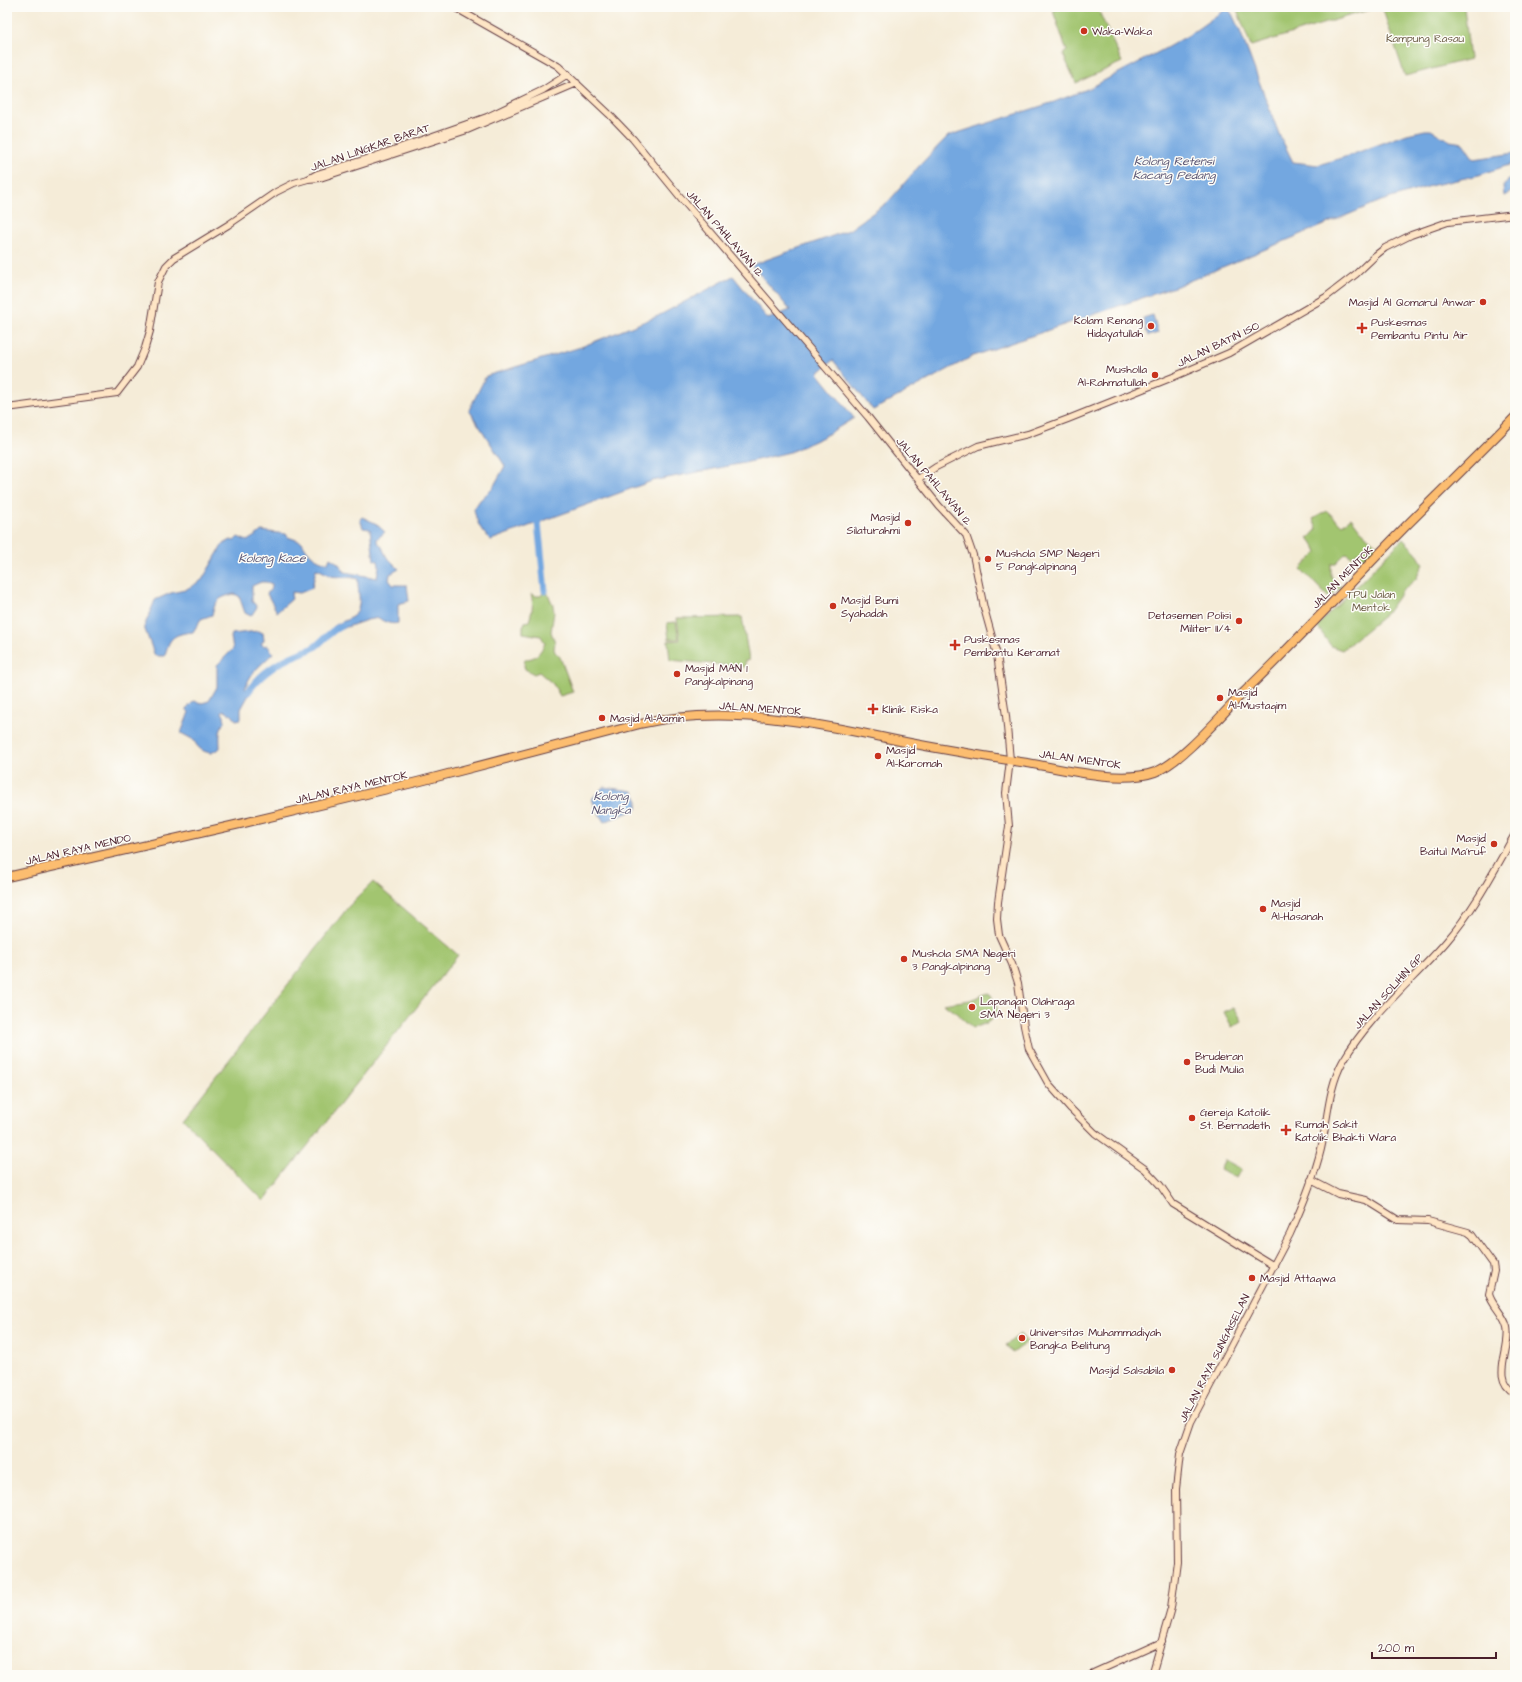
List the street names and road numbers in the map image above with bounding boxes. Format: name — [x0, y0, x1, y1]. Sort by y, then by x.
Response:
street label: JALAN LINGKAR BARAT — [309, 120, 432, 175]
street label: JALAN PAHLAWAN 12 — [683, 187, 767, 281]
street label: JALAN BATIN ISO — [1175, 318, 1262, 371]
street label: JALAN PAHLAWAN 12 — [892, 434, 975, 529]
street label: JALAN MENTOK — [1308, 542, 1377, 612]
street label: JALAN MENTOK — [718, 698, 802, 719]
street label: JALAN MENTOK — [1038, 746, 1122, 773]
street label: JALAN RAYA MENTOK — [294, 767, 409, 808]
street label: JALAN RAYA MENDO — [24, 830, 133, 869]
street label: JALAN SOLIHIN GP — [1350, 950, 1426, 1032]
street label: JALAN RAYA SUNGAISELAN — [1175, 1291, 1254, 1425]

